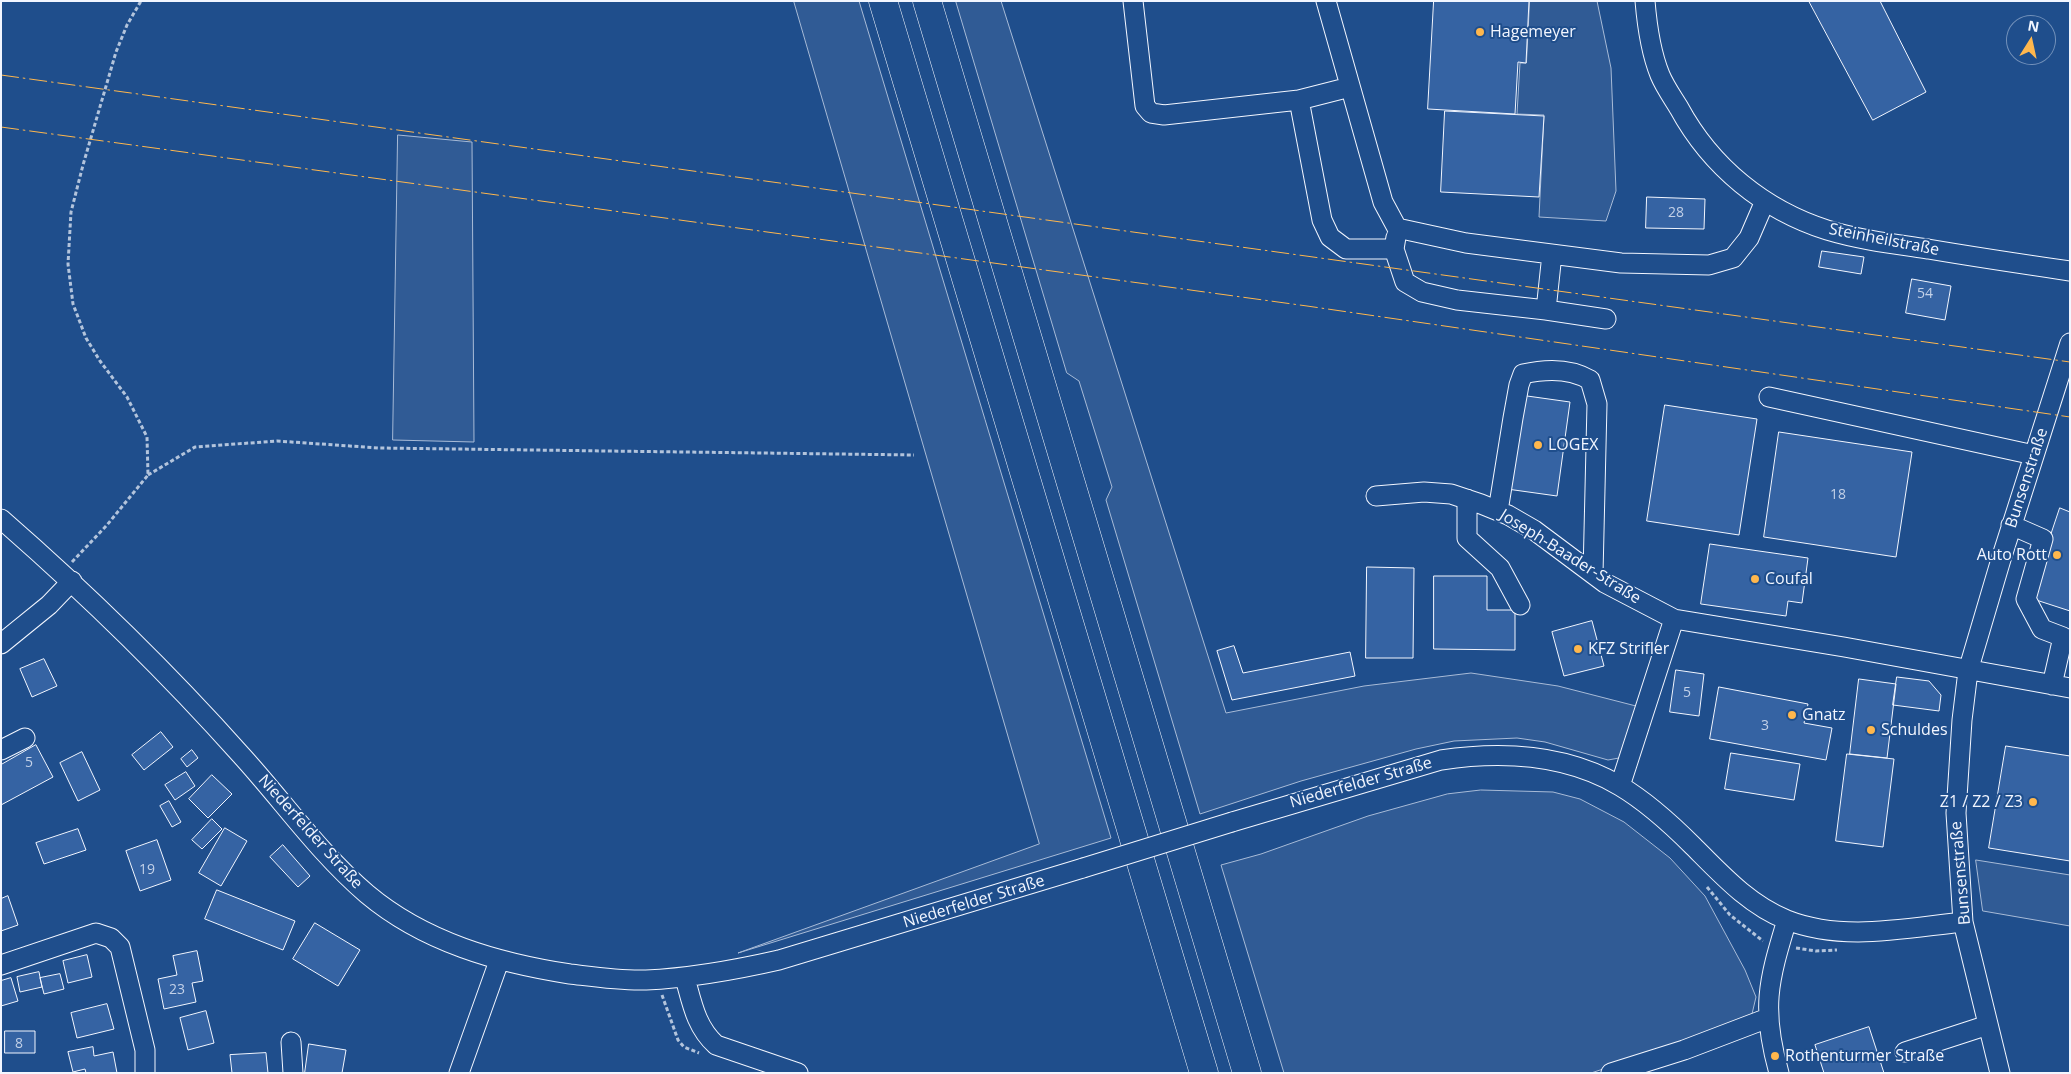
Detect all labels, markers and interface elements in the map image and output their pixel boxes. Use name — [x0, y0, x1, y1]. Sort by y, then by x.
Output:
north arrow — [2006, 15, 2056, 65]
text: N — [2026, 15, 2041, 36]
place label: Hagemeyer — [1490, 22, 1576, 42]
marker: Hagemeyer — [1474, 26, 1486, 38]
house number: 28 — [1668, 205, 1684, 221]
street label: Steinheilstraße — [1827, 220, 1941, 260]
house number: 54 — [1917, 286, 1933, 302]
street label: Bunsenstraße — [2002, 426, 2052, 530]
place label: LOGEX — [1548, 435, 1599, 455]
marker: LOGEX — [1532, 439, 1544, 451]
house number: 18 — [1830, 487, 1846, 503]
street label: Joseph-Baader-Straße — [1496, 506, 1644, 608]
place label: Auto Rott — [1977, 545, 2047, 565]
marker: Auto Rott — [2051, 549, 2063, 561]
place label: Coufal — [1765, 569, 1813, 589]
marker: Coufal — [1749, 573, 1761, 585]
place label: KFZ Strifler — [1588, 639, 1669, 659]
marker: KFZ Strifler — [1572, 643, 1584, 655]
house number: 5 — [1683, 685, 1691, 701]
place label: Gnatz — [1802, 705, 1846, 725]
marker: Gnatz — [1786, 709, 1798, 721]
house number: 3 — [1761, 718, 1769, 734]
place label: Schuldes — [1881, 720, 1948, 740]
marker: Schuldes — [1865, 724, 1877, 736]
street label: Niederfelder Straße — [1288, 753, 1434, 813]
house number: 5 — [25, 755, 33, 771]
street label: Niederfelder Straße — [254, 771, 366, 893]
place label: Z1 / Z2 / Z3 — [1940, 792, 2023, 812]
marker: Z1 / Z2 / Z3 — [2027, 796, 2039, 808]
street label: Bunsenstraße — [1947, 820, 1975, 926]
house number: 19 — [139, 862, 155, 878]
street label: Niederfelder Straße — [901, 871, 1047, 933]
house number: 23 — [169, 982, 185, 998]
house number: 8 — [15, 1036, 23, 1052]
place label: Rothenturmer Straße — [1785, 1046, 1944, 1066]
marker: Rothenturmer Straße — [1769, 1050, 1781, 1062]

